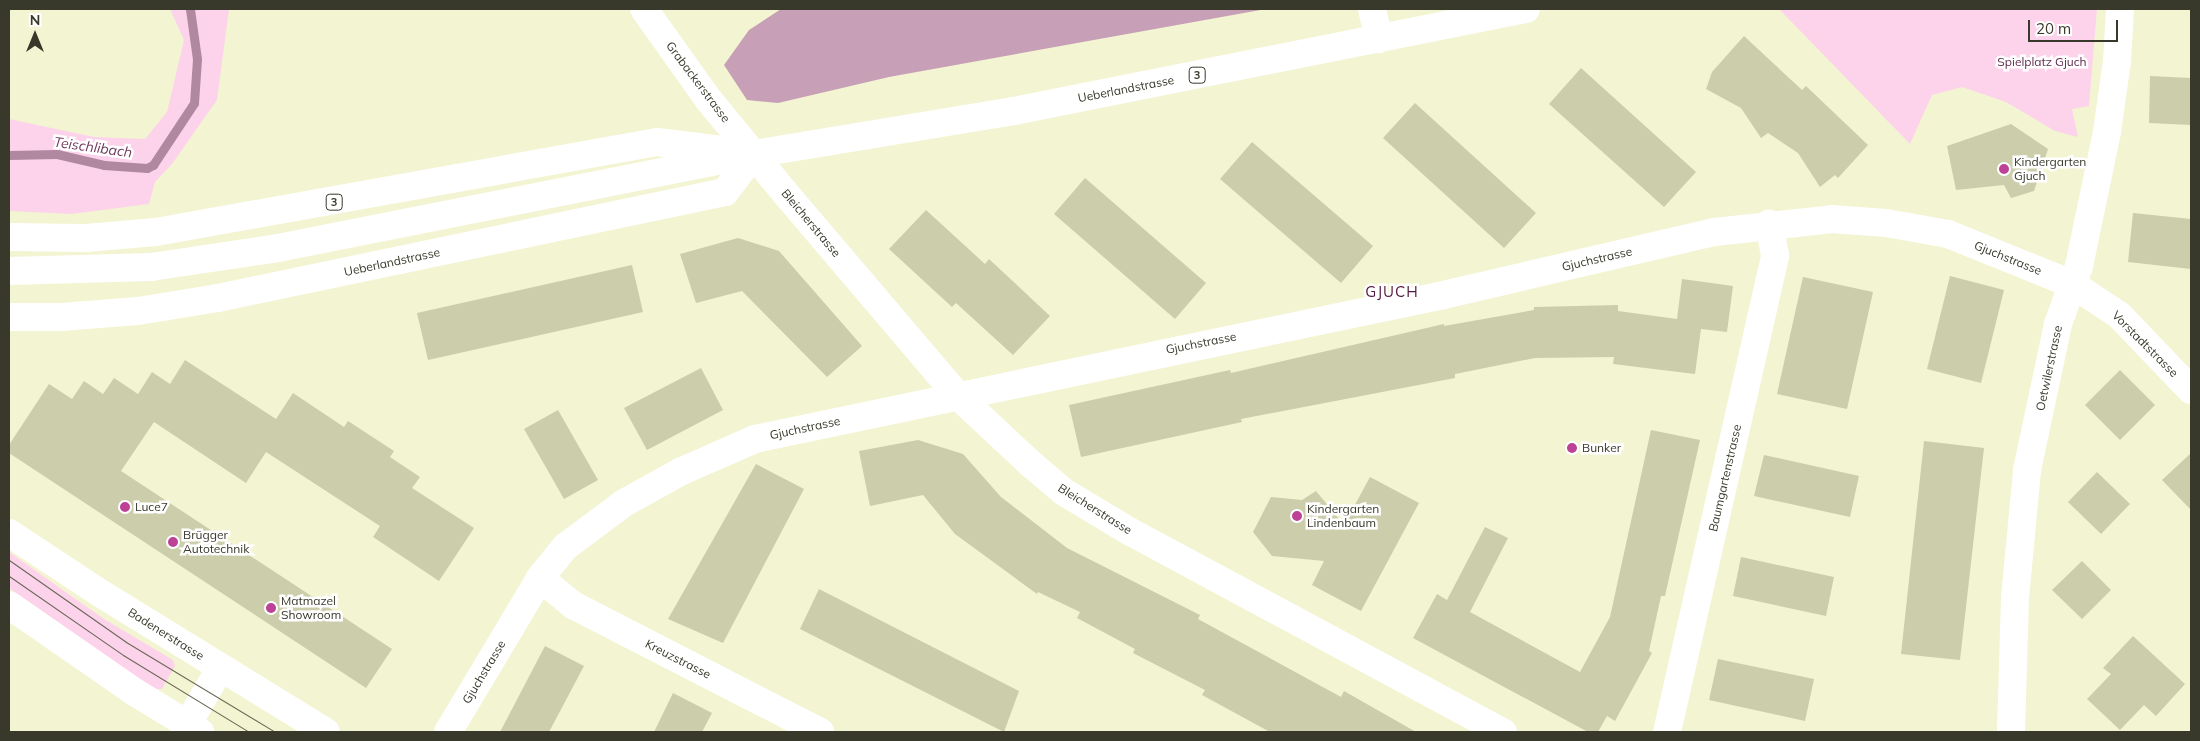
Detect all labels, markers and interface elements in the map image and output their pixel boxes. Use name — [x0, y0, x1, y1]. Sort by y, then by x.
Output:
north arrow — [10, 10, 60, 60]
scale bar — [2030, 10, 2120, 42]
text: N — [30, 11, 40, 29]
text: 20 m — [2036, 19, 2071, 38]
street label: Grabackerstrasse — [663, 39, 733, 125]
park label: Spielplatz Gjuch — [1997, 55, 2087, 69]
road number: 3 — [1188, 66, 1206, 84]
street label: Ueberlandstrasse — [1077, 73, 1175, 105]
water label: Teischlibach — [53, 133, 133, 161]
place label: Kindergarten Gjuch — [2014, 155, 2086, 183]
marker: Kindergarten Gjuch — [1998, 163, 2010, 175]
street label: Bleicherstrasse — [778, 186, 844, 260]
road number: 3 — [325, 193, 343, 210]
street label: Gjuchstrasse — [1972, 238, 2044, 278]
street label: Gjuchstrasse — [1561, 244, 1633, 274]
street label: Ueberlandstrasse — [343, 245, 441, 279]
district label: GJUCH — [1365, 283, 1419, 301]
street label: Vorstadtstrasse — [2109, 308, 2181, 380]
street label: Oetwilerstrasse — [2033, 324, 2065, 412]
street label: Gjuchstrasse — [1165, 329, 1237, 357]
street label: Gjuchstrasse — [769, 414, 841, 442]
street label: Baumgartenstrasse — [1706, 423, 1744, 533]
place label: Bunker — [1582, 441, 1621, 455]
marker: Bunker — [1566, 442, 1578, 454]
street label: Bleicherstrasse — [1055, 481, 1135, 537]
place label: Luce7 — [135, 500, 168, 514]
marker: Luce7 — [119, 501, 131, 513]
place label: Kindergarten Lindenbaum — [1307, 502, 1379, 530]
marker: Kindergarten Lindenbaum — [1291, 510, 1303, 522]
place label: Brügger Autotechnik — [183, 528, 249, 556]
marker: Brügger Autotechnik — [167, 536, 179, 548]
place label: Matmazel Showroom — [281, 594, 341, 622]
marker: Matmazel Showroom — [265, 602, 277, 614]
street label: Badenerstrasse — [125, 605, 207, 663]
street label: Kreuzstrasse — [643, 636, 713, 682]
street label: Gjuchstrasse — [459, 638, 509, 706]

